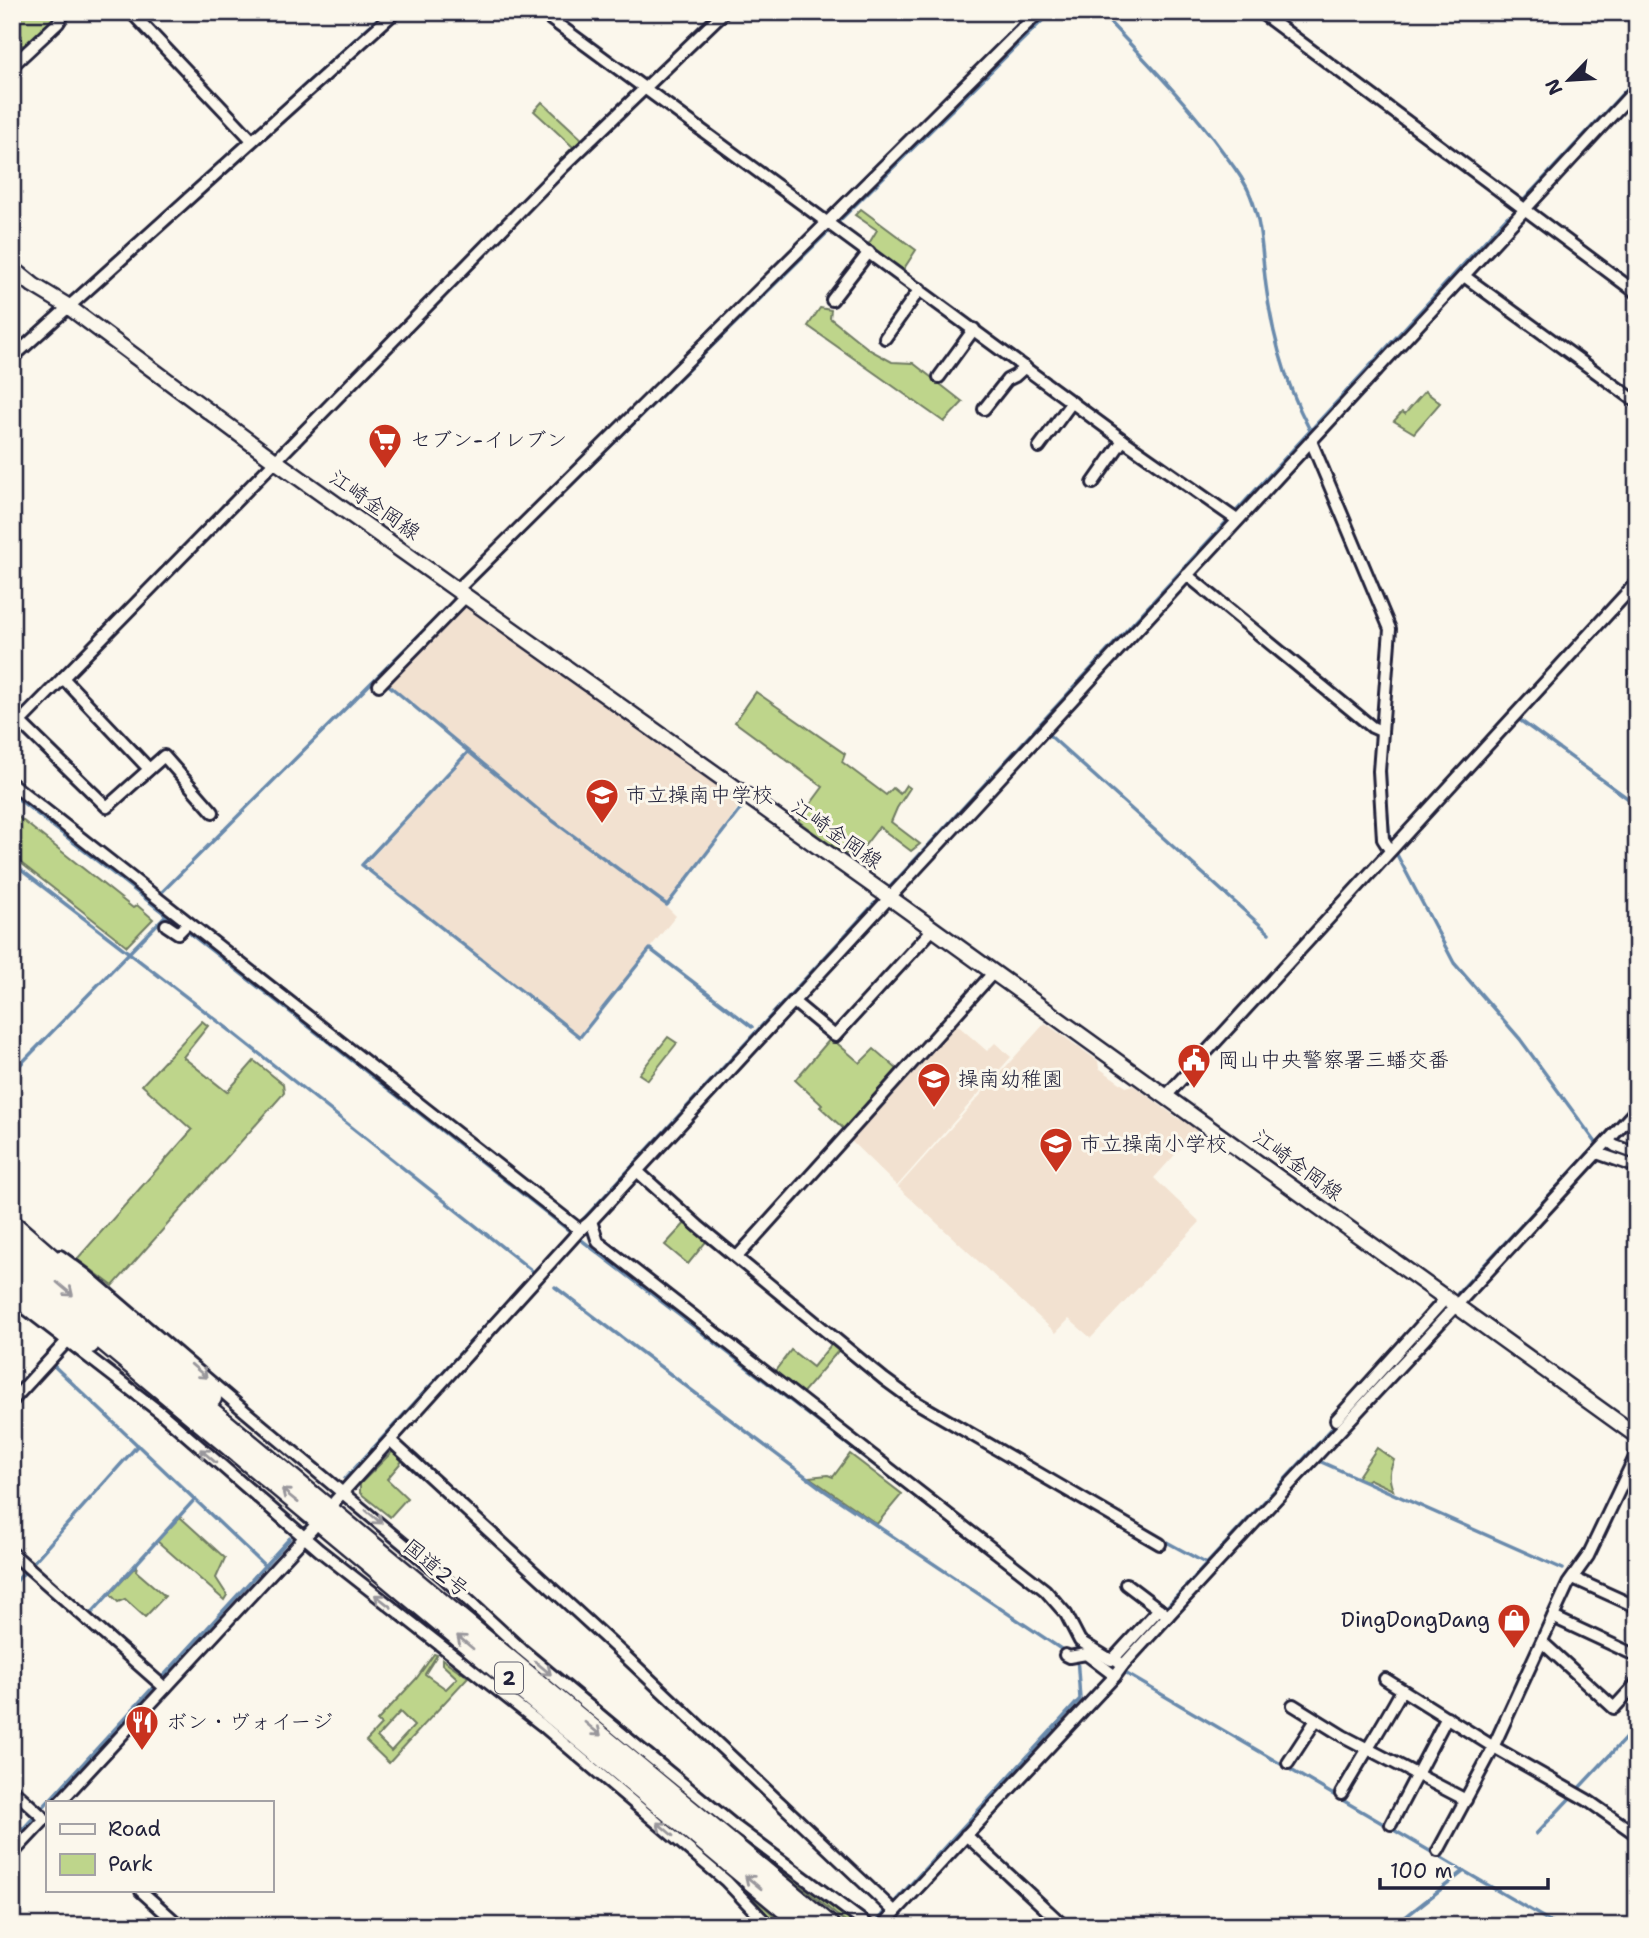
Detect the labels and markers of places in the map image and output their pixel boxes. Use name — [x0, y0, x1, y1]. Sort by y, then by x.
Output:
supermarket icon: セブン-イレブン — [366, 421, 404, 470]
place label: セブン-イレブン — [410, 426, 567, 454]
school or university icon: 市立操南中学校 — [583, 776, 621, 825]
place label: 市立操南中学校 — [626, 781, 773, 809]
public building icon: 岡山中央警察署三蟠交番 — [1175, 1041, 1213, 1090]
place label: 岡山中央警察署三蟠交番 — [1218, 1046, 1449, 1074]
school or university icon: 操南幼稚園 — [915, 1060, 953, 1109]
place label: 操南幼稚園 — [958, 1065, 1063, 1093]
school or university icon: 市立操南小学校 — [1037, 1125, 1075, 1174]
place label: 市立操南小学校 — [1080, 1130, 1227, 1158]
shop icon: DingDongDang — [1495, 1601, 1533, 1650]
place label: DingDongDang — [1341, 1606, 1490, 1634]
restaurant icon: ボン・ヴォイージ — [123, 1703, 161, 1752]
place label: ボン・ヴォイージ — [166, 1708, 333, 1736]

